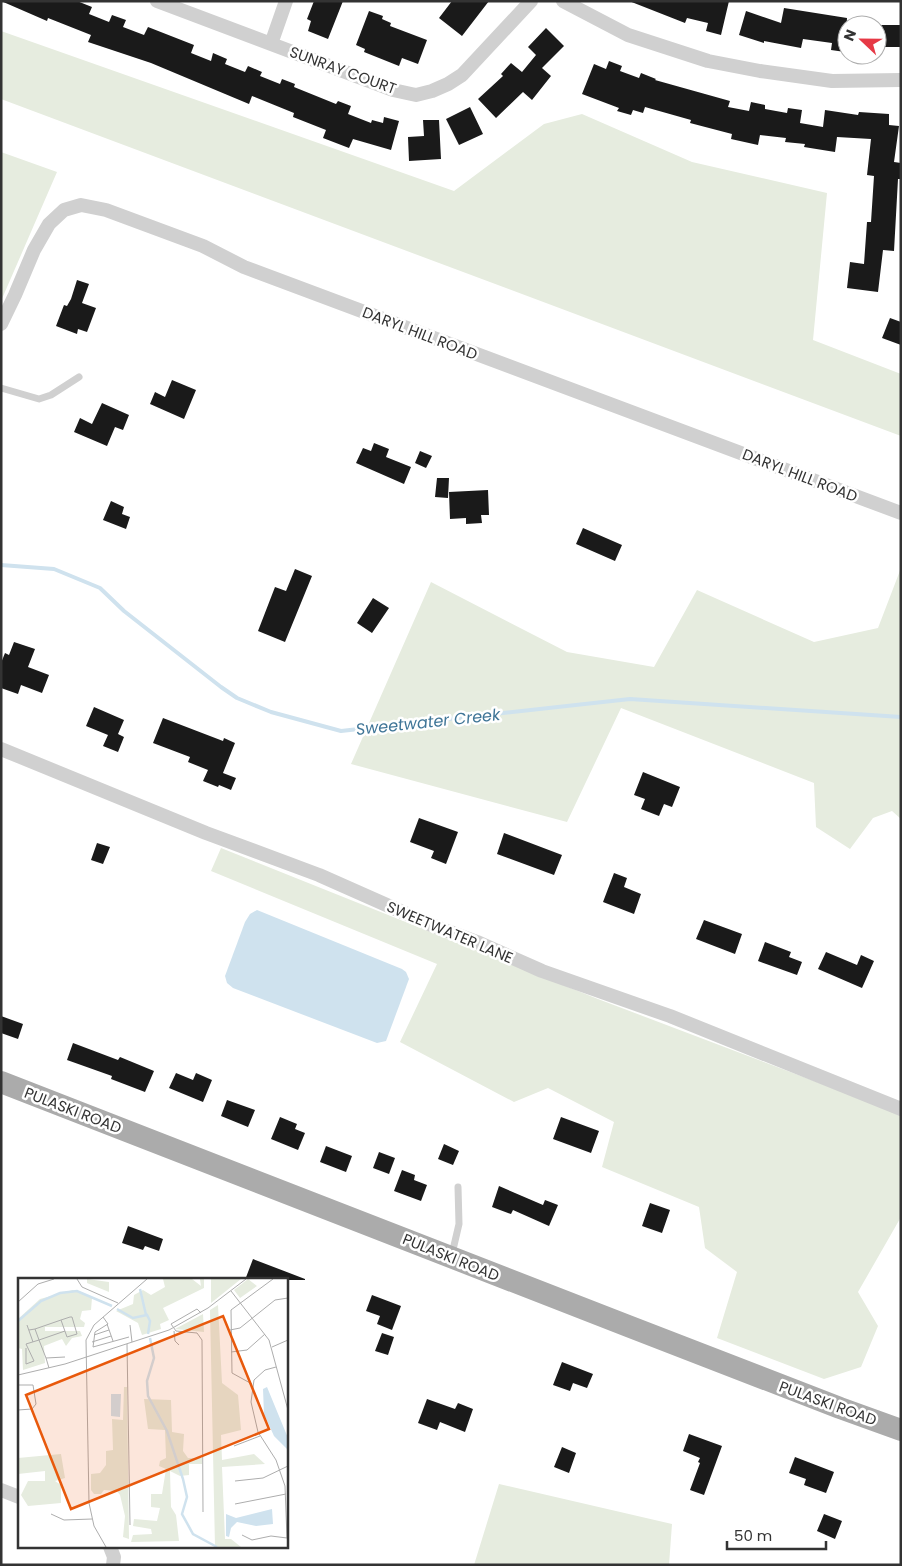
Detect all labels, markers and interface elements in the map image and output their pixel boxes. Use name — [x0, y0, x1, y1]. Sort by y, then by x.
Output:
north arrow — [837, 15, 887, 65]
text: N — [839, 27, 861, 44]
street label: SUNRAY COURT — [287, 41, 399, 99]
street label: DARYL HILL ROAD — [359, 301, 481, 365]
street label: DARYL HILL ROAD — [739, 443, 861, 507]
water label: Sweetwater Creek — [355, 703, 502, 741]
street label: SWEETWATER LANE — [384, 896, 516, 968]
street label: PULASKI ROAD — [21, 1082, 125, 1138]
street label: PULASKI ROAD — [400, 1228, 502, 1286]
inset map — [18, 1278, 288, 1548]
street label: PULASKI ROAD — [776, 1376, 880, 1430]
scale bar — [727, 1518, 826, 1550]
text: 50 m — [734, 1525, 772, 1546]

